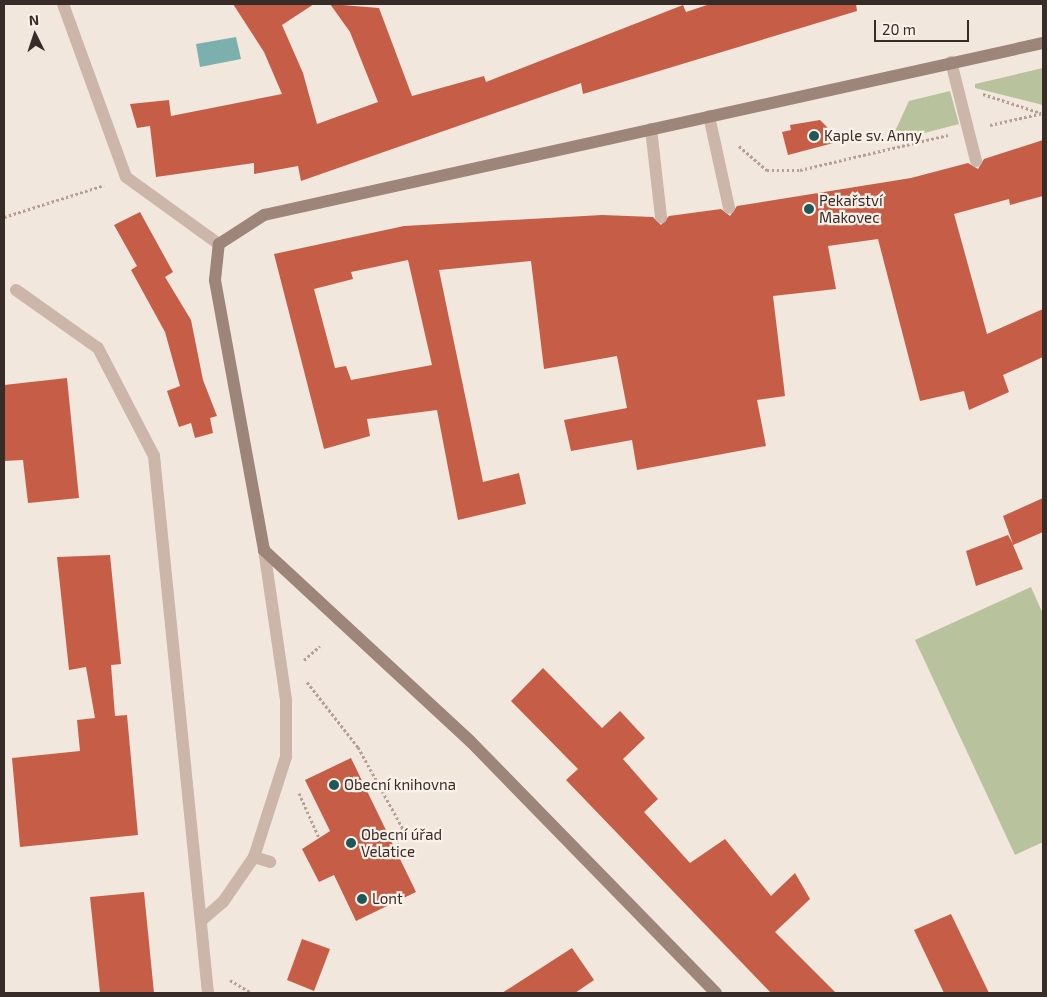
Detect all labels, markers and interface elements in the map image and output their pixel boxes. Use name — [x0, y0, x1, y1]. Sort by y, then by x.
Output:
north arrow — [10, 10, 60, 60]
scale bar — [877, 10, 972, 42]
text: N — [28, 11, 40, 28]
text: 20 m — [882, 20, 916, 38]
place label: Kaple sv. Anny — [824, 127, 922, 145]
marker: Kaple sv. Anny — [808, 130, 820, 142]
place label: Pekařství Makovec — [819, 191, 883, 226]
marker: Pekařství Makovec — [803, 203, 815, 215]
place label: Obecní knihovna — [344, 776, 456, 794]
marker: Obecní knihovna — [328, 779, 340, 791]
place label: Obecní úřad Velatice — [361, 825, 442, 860]
marker: Obecní úřad Velatice — [345, 837, 357, 849]
place label: Lont — [372, 890, 403, 908]
marker: Lont — [356, 893, 368, 905]

